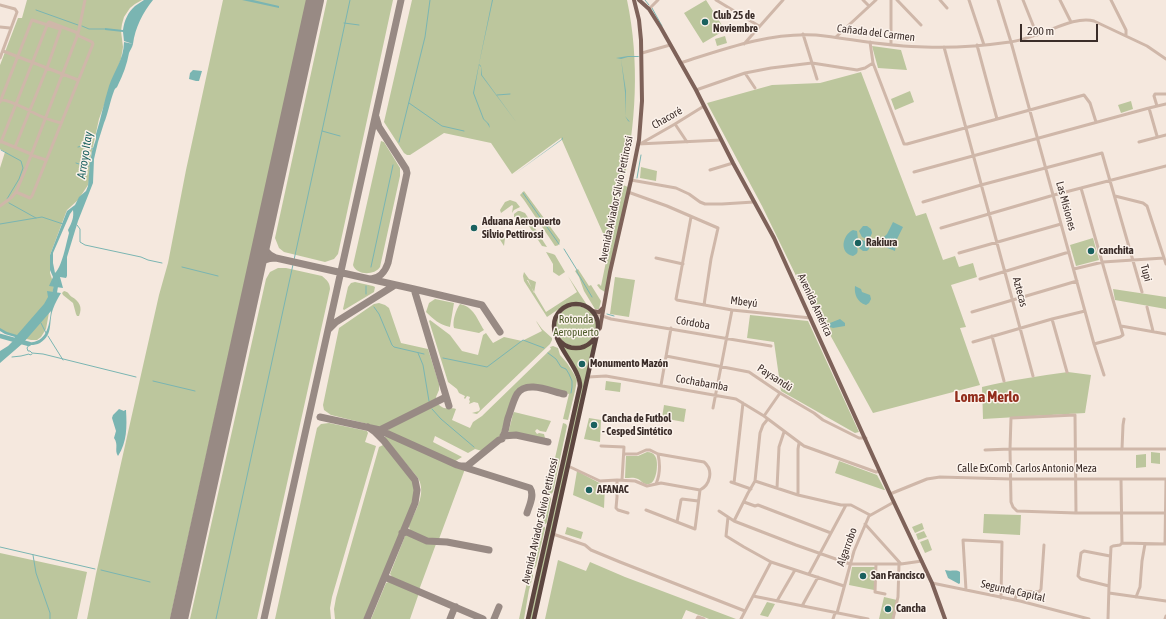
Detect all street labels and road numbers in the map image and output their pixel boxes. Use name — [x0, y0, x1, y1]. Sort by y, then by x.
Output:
street label: Cañada del Carmen — [836, 22, 916, 44]
street label: Chacoré — [649, 104, 685, 132]
street label: Avenida Aviador Silvio Pettirossi — [596, 135, 636, 263]
street label: Las Misiones — [1053, 180, 1079, 232]
street label: Tupi — [1137, 263, 1155, 283]
street label: Avenida América — [795, 272, 835, 338]
street label: Aztecas — [1010, 276, 1030, 308]
street label: Mbeyú — [730, 294, 758, 310]
street label: Córdoba — [675, 314, 711, 332]
street label: Paysandú — [755, 362, 795, 394]
street label: Cochabamba — [675, 372, 729, 394]
street label: Avenida Aviador Silvio Pettirossi — [519, 457, 561, 585]
street label: Calle ExComb. Carlos Antonio Meza — [957, 462, 1097, 476]
street label: Algarrobo — [834, 526, 860, 568]
street label: Segunda Capital — [979, 577, 1047, 605]

